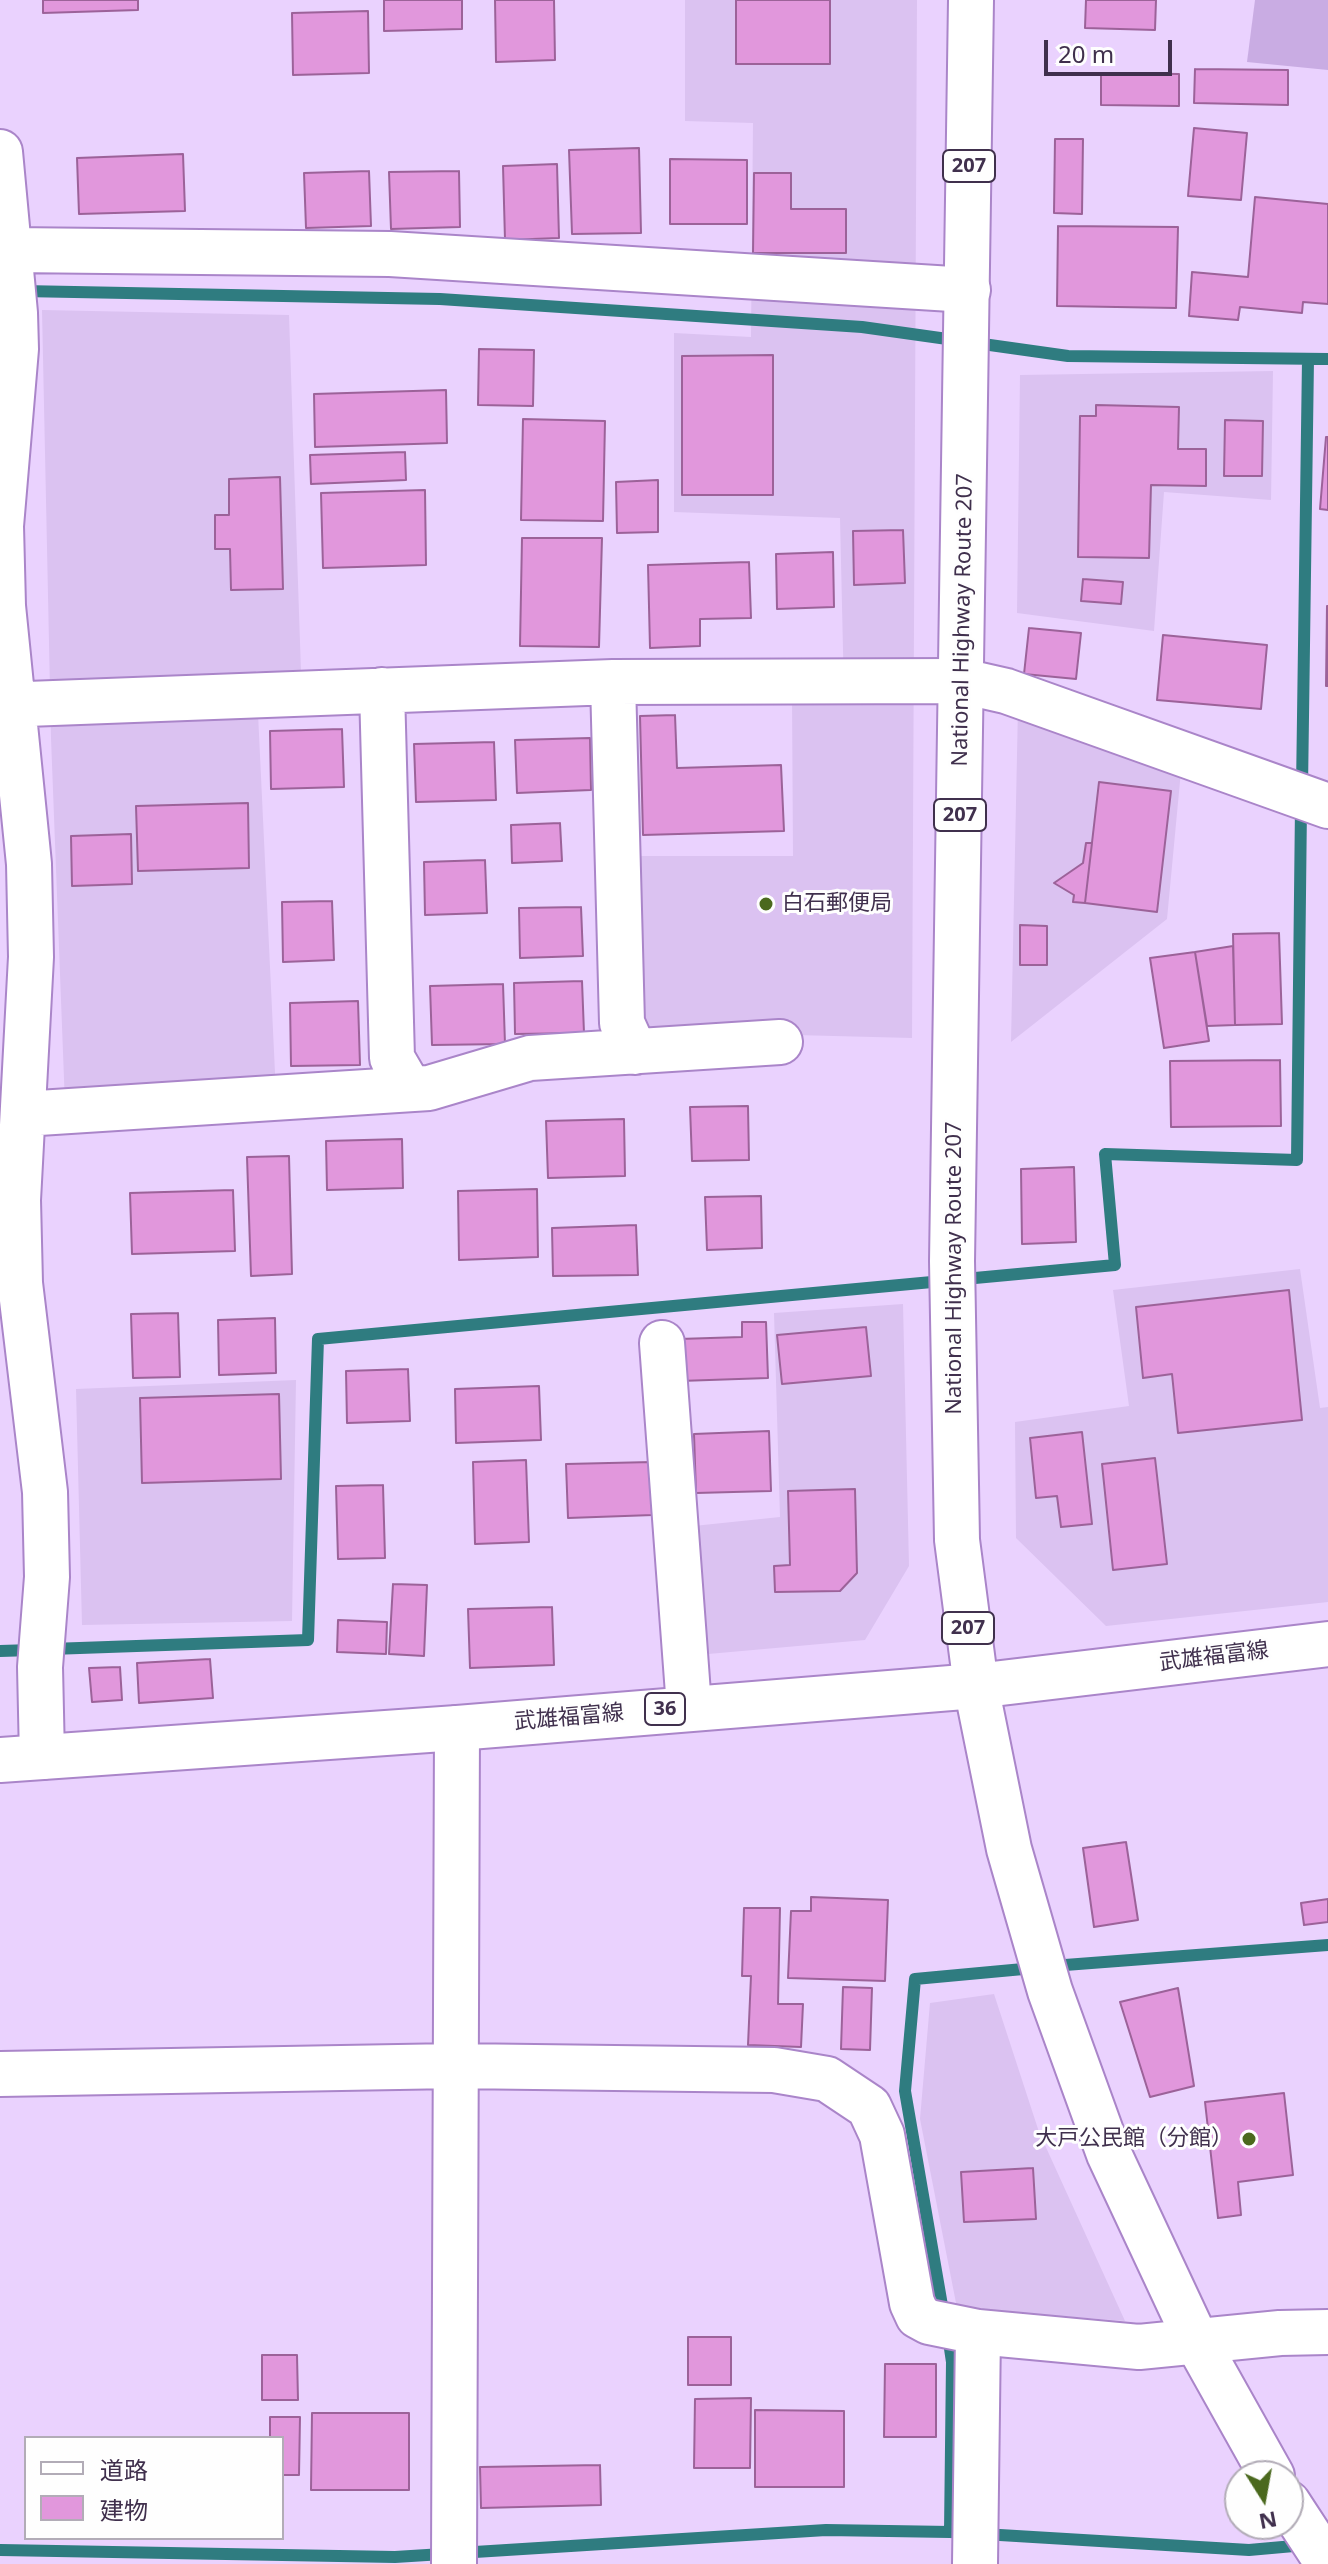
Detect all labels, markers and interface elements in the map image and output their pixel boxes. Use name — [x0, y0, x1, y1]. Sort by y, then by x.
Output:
scale bar — [1048, 24, 1176, 74]
text: 20 m — [1058, 37, 1114, 70]
road number: 207 — [943, 150, 995, 182]
street label: National Highway Route 207 — [947, 473, 979, 767]
road number: 207 — [934, 799, 986, 831]
place label: 白石郵便局 — [782, 891, 892, 917]
marker: 白石郵便局 — [757, 895, 775, 913]
street label: National Highway Route 207 — [942, 1121, 968, 1415]
road number: 207 — [942, 1612, 994, 1644]
street label: 武雄福富線 — [1158, 1637, 1270, 1677]
road number: 36 — [645, 1693, 685, 1725]
street label: 武雄福富線 — [513, 1700, 625, 1736]
place label: 大戸公民館（分館） — [1035, 2126, 1233, 2152]
marker: 大戸公民館（分館） — [1240, 2130, 1258, 2148]
legend — [24, 2436, 284, 2540]
text: 道路 — [100, 2453, 148, 2486]
north arrow — [1224, 2460, 1304, 2540]
text: 建物 — [100, 2493, 148, 2526]
text: N — [1257, 2505, 1280, 2538]

